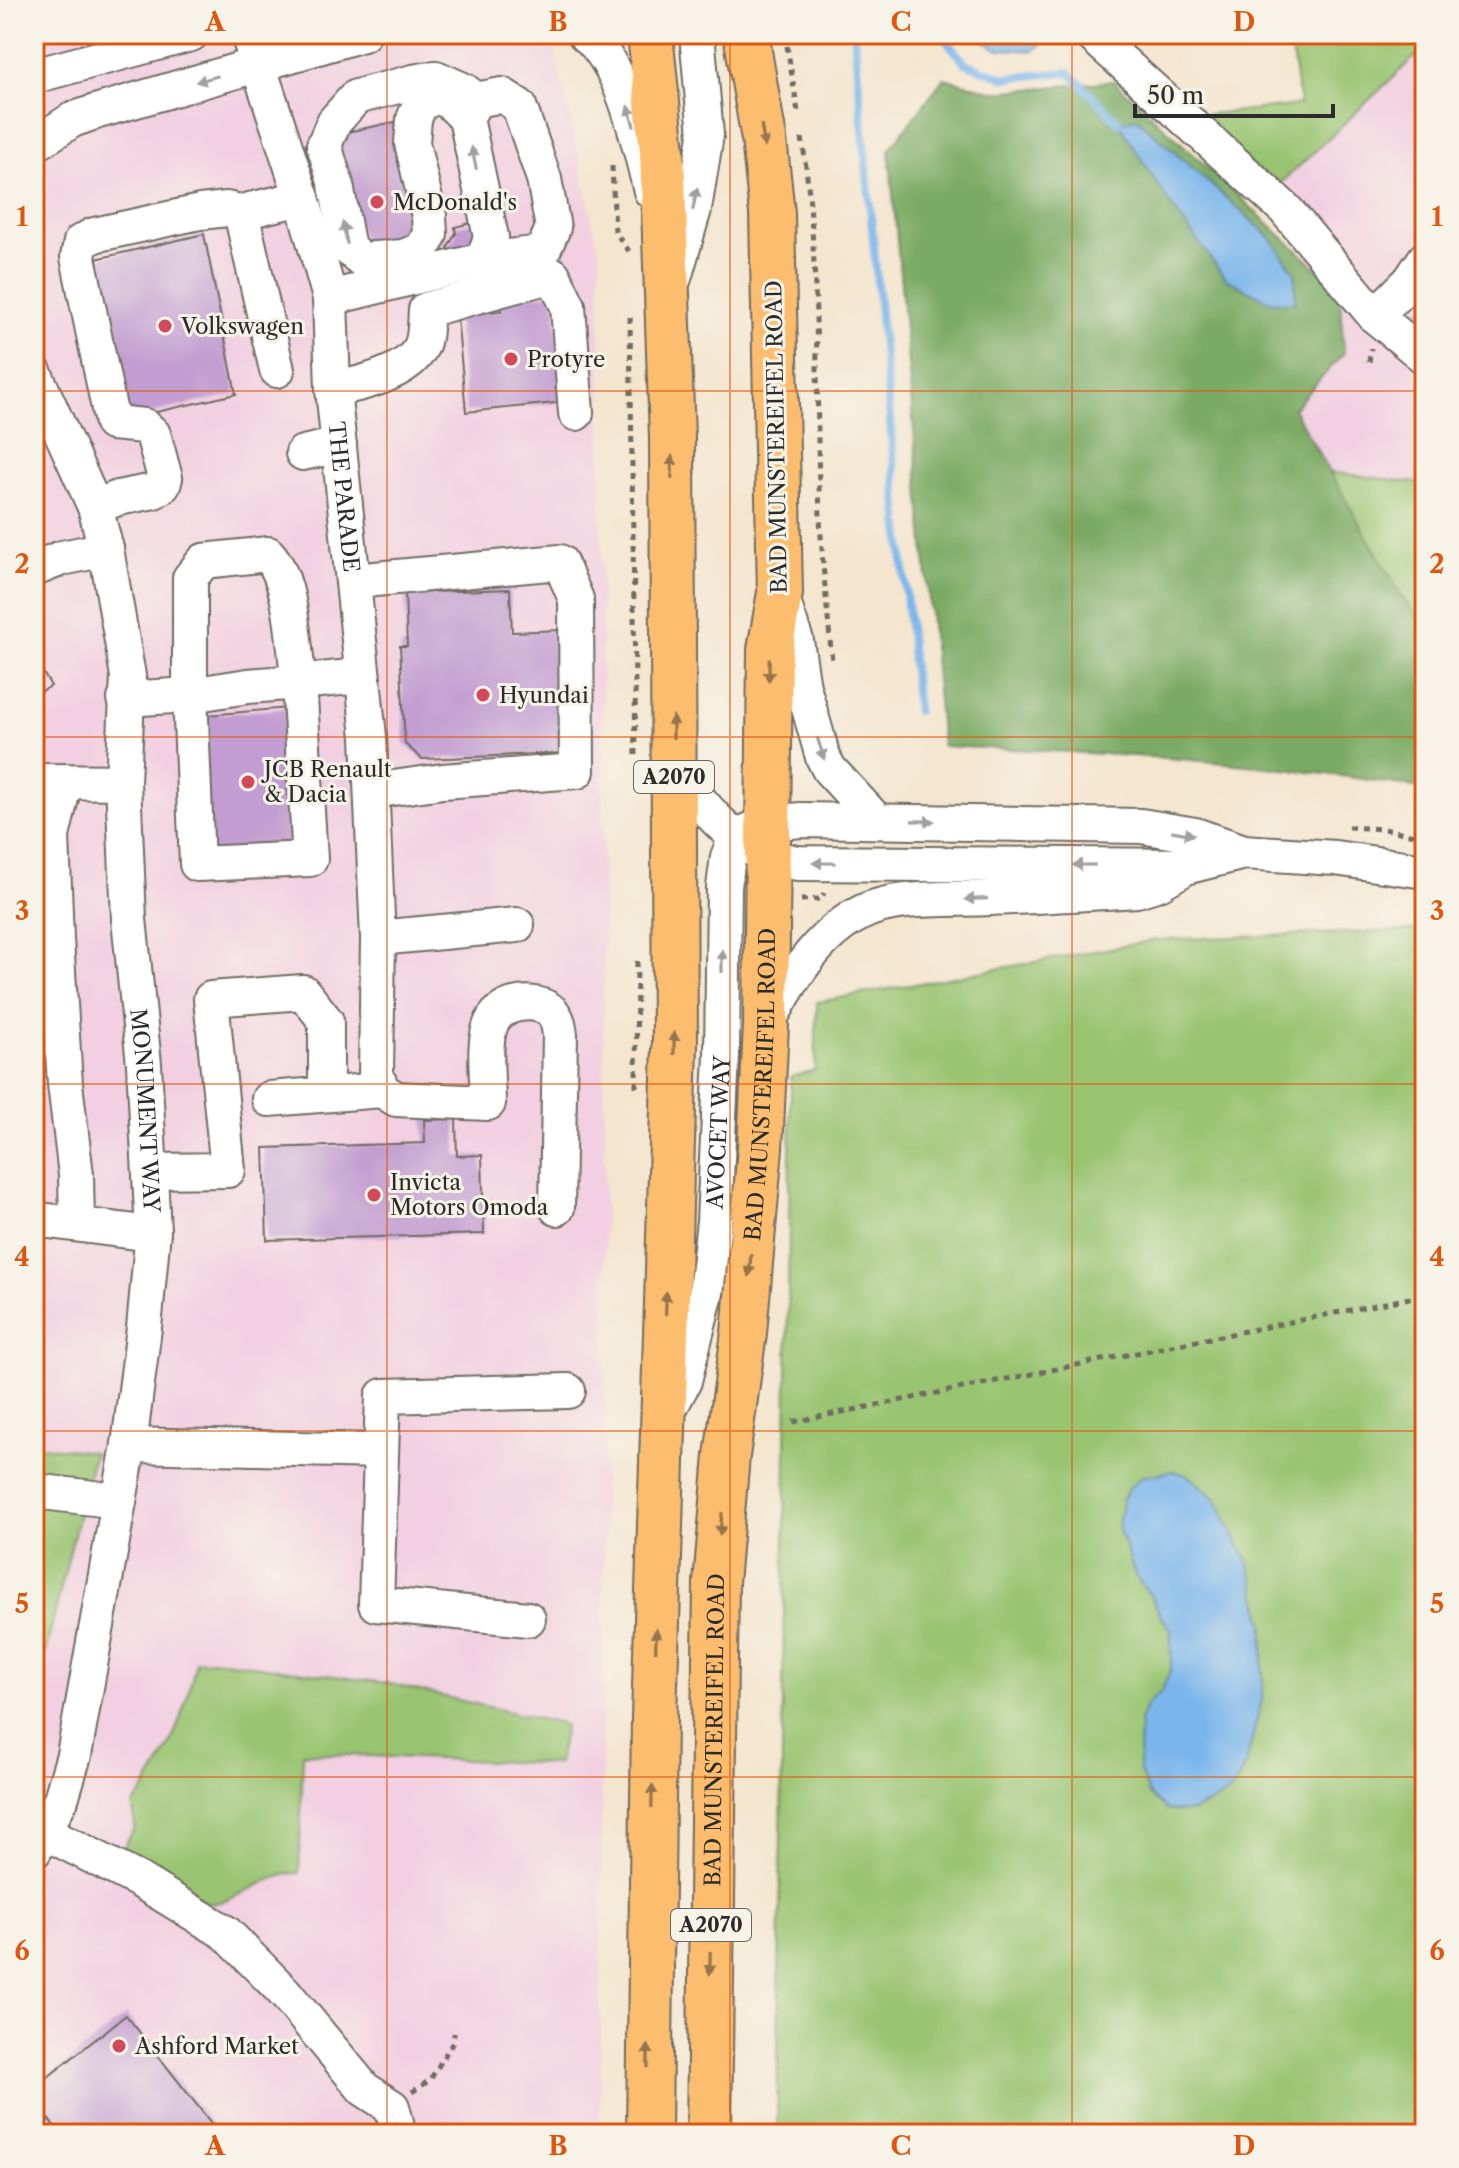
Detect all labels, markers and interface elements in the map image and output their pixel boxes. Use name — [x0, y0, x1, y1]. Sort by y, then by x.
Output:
text: A — [204, 6, 226, 38]
text: B — [548, 6, 568, 38]
text: C — [891, 6, 911, 38]
text: D — [1233, 6, 1255, 38]
scale bar — [1135, 68, 1333, 118]
one-way arrow — [195, 73, 219, 86]
text: 50 m — [1147, 81, 1204, 110]
one-way arrow — [624, 104, 637, 128]
one-way arrow — [757, 124, 770, 149]
one-way arrow — [467, 145, 480, 170]
one-way arrow — [690, 186, 702, 211]
place label: McDonald's — [393, 189, 517, 216]
marker: McDonald's — [368, 193, 386, 211]
text: 1 — [16, 201, 28, 233]
text: 1 — [1431, 201, 1443, 233]
one-way arrow — [338, 220, 351, 245]
street label: BAD MUNSTEREIFEL ROAD — [760, 280, 793, 594]
place label: Volkswagen — [180, 313, 304, 340]
marker: Volkswagen — [156, 317, 174, 335]
place label: Protyre — [527, 346, 605, 373]
marker: Protyre — [502, 350, 520, 368]
street label: THE PARADE — [322, 420, 365, 574]
one-way arrow — [666, 454, 678, 479]
text: 2 — [14, 548, 30, 580]
text: 2 — [1429, 548, 1445, 580]
one-way arrow — [763, 658, 776, 683]
place label: Hyundai — [499, 682, 589, 709]
marker: Hyundai — [474, 686, 492, 704]
one-way arrow — [667, 714, 679, 739]
one-way arrow — [816, 737, 828, 761]
place label: JCB Renault & Dacia — [261, 756, 392, 808]
road number: A2070 — [634, 761, 714, 793]
marker: JCB Renault & Dacia — [239, 773, 257, 791]
one-way arrow — [911, 815, 936, 827]
one-way arrow — [1171, 827, 1196, 840]
one-way arrow — [811, 857, 836, 869]
one-way arrow — [1071, 859, 1096, 871]
one-way arrow — [963, 892, 988, 905]
text: 3 — [15, 895, 29, 927]
text: 3 — [1430, 895, 1444, 927]
street label: BAD MUNSTEREIFEL ROAD — [739, 928, 781, 1242]
one-way arrow — [716, 948, 728, 973]
street label: MONUMENT WAY — [124, 1007, 165, 1214]
one-way arrow — [668, 1030, 681, 1055]
street label: AVOCET WAY — [702, 1054, 736, 1211]
place label: Invicta Motors Omoda — [390, 1169, 549, 1221]
marker: Invicta Motors Omoda — [365, 1186, 383, 1204]
text: 4 — [14, 1241, 30, 1273]
text: 4 — [1429, 1241, 1445, 1273]
one-way arrow — [743, 1253, 756, 1278]
one-way arrow — [660, 1290, 673, 1315]
one-way arrow — [715, 1511, 728, 1536]
street label: BAD MUNSTEREIFEL ROAD — [699, 1572, 731, 1887]
text: 5 — [15, 1588, 29, 1620]
text: 5 — [1430, 1588, 1444, 1620]
one-way arrow — [650, 1627, 663, 1652]
one-way arrow — [646, 1783, 659, 1808]
road number: A2070 — [671, 1909, 751, 1941]
text: 6 — [14, 1935, 30, 1967]
text: 6 — [1429, 1935, 1445, 1967]
one-way arrow — [704, 1951, 716, 1976]
place label: Ashford Market — [134, 2033, 299, 2060]
marker: Ashford Market — [110, 2037, 128, 2055]
one-way arrow — [642, 2043, 655, 2068]
text: A — [204, 2130, 226, 2162]
text: B — [548, 2130, 568, 2162]
text: C — [891, 2130, 911, 2162]
text: D — [1233, 2130, 1255, 2162]

